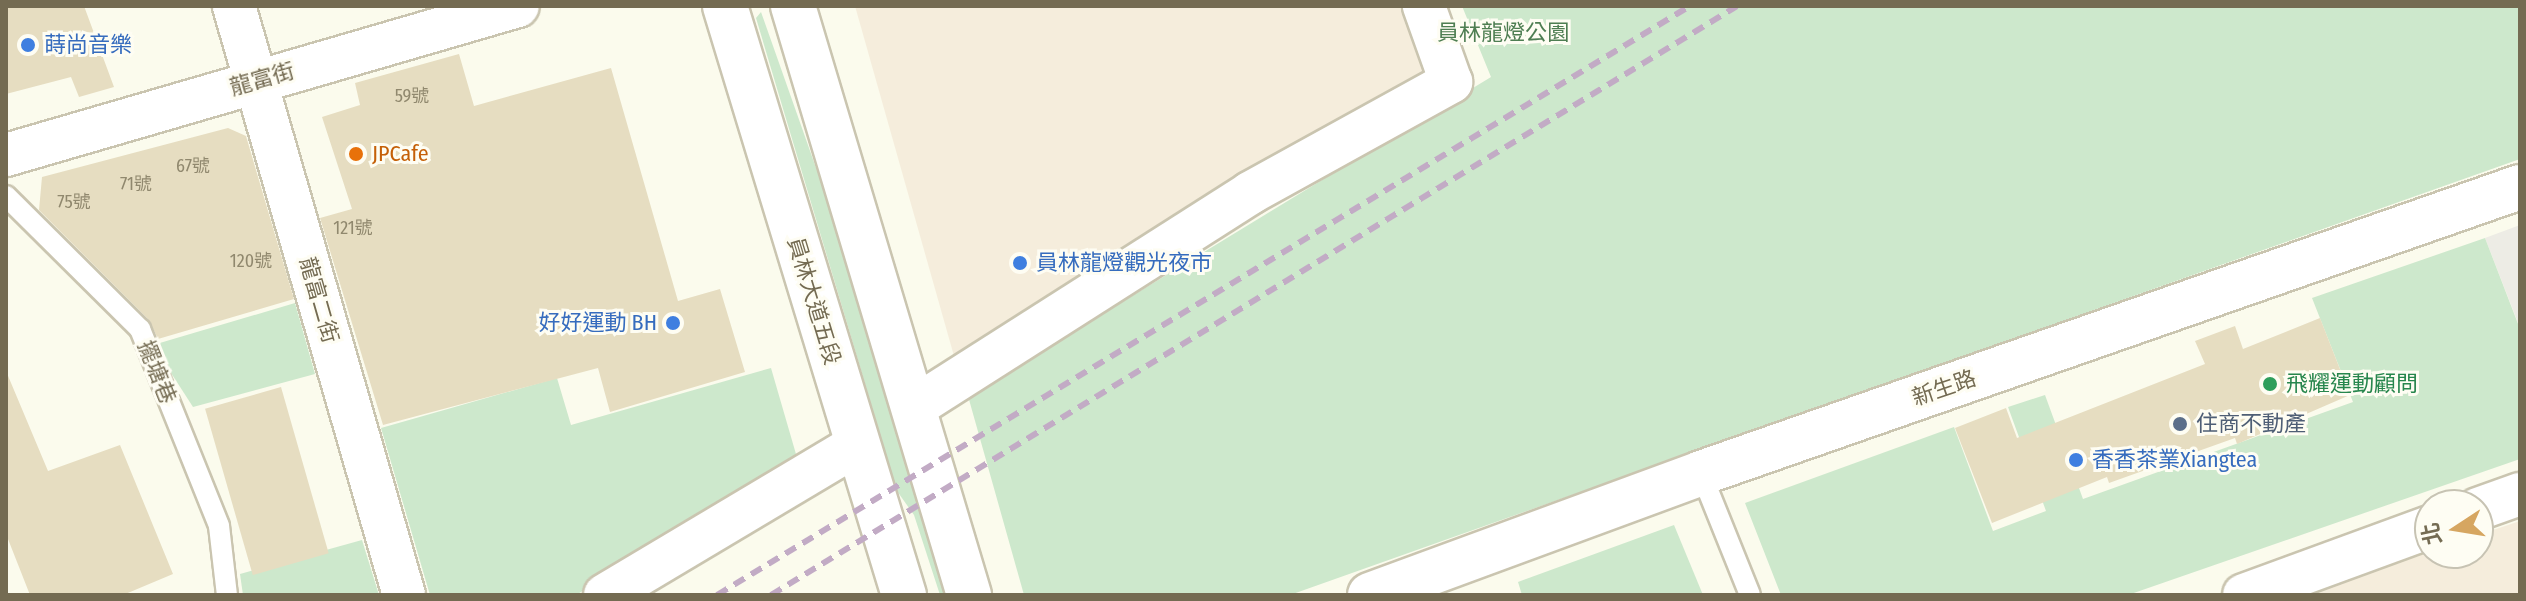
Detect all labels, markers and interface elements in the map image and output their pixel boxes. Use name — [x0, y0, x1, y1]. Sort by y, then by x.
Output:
park label: 員林龍燈公園 — [1437, 20, 1569, 46]
place label: 蒔尚音樂 — [44, 32, 132, 58]
marker: 蒔尚音樂 — [19, 36, 37, 54]
street label: 龍富街 — [227, 57, 297, 101]
house number: 59號 — [395, 85, 429, 107]
place label: JPCafe — [372, 141, 429, 167]
marker: JPCafe — [347, 145, 365, 163]
house number: 67號 — [176, 155, 210, 177]
house number: 71號 — [120, 173, 152, 195]
house number: 75號 — [57, 191, 91, 213]
house number: 121號 — [333, 217, 373, 239]
street label: 員林大道五段 — [782, 234, 846, 368]
house number: 120號 — [230, 250, 272, 272]
place label: 員林龍燈觀光夜市 — [1036, 250, 1212, 276]
street label: 龍富二街 — [294, 254, 344, 346]
marker: 員林龍燈觀光夜市 — [1011, 254, 1029, 272]
place label: 好好運動 BH — [538, 310, 657, 336]
marker: 好好運動 BH — [664, 314, 682, 332]
street label: 擺塘巷 — [132, 336, 182, 408]
street label: 新生路 — [1909, 365, 1979, 411]
place label: 飛耀運動顧問 — [2286, 371, 2418, 397]
marker: 飛耀運動顧問 — [2261, 375, 2279, 393]
place label: 住商不動產 — [2196, 411, 2306, 437]
marker: 住商不動產 — [2171, 415, 2189, 433]
place label: 香香茶業Xiangtea — [2092, 447, 2257, 473]
marker: 香香茶業Xiangtea — [2067, 451, 2085, 469]
north arrow — [2414, 489, 2494, 569]
text: 北 — [2416, 520, 2447, 547]

